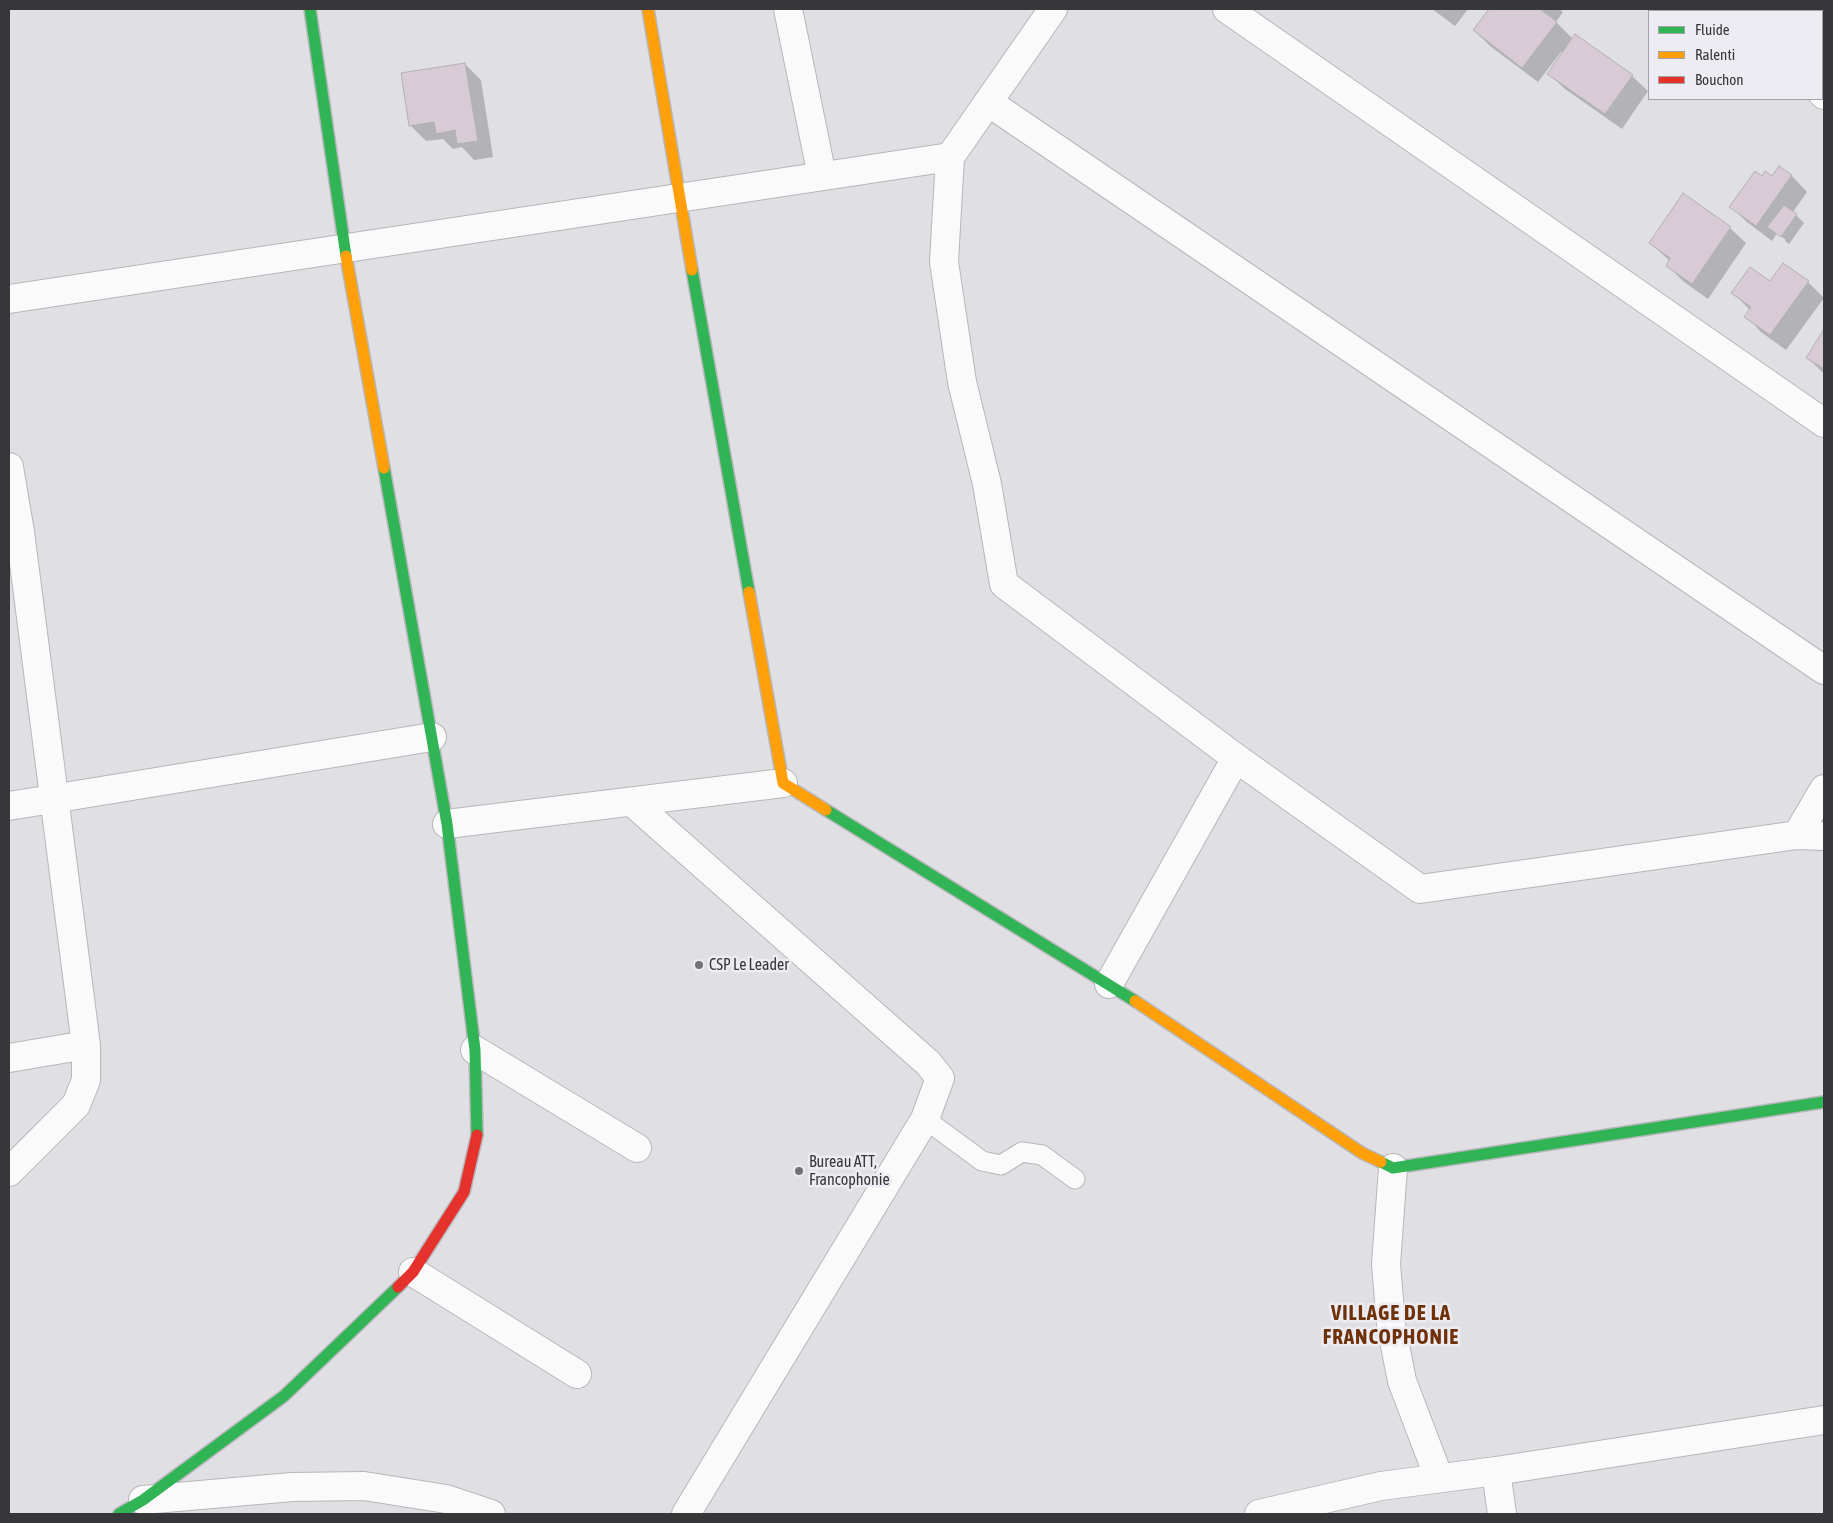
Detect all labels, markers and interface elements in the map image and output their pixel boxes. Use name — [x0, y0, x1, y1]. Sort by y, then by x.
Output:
legend — [1648, 10, 1823, 100]
text: Fluide — [1695, 21, 1730, 38]
text: Ralenti — [1695, 46, 1735, 63]
text: Bouchon — [1695, 71, 1744, 88]
place label: CSP Le Leader — [709, 955, 789, 975]
marker: CSP Le Leader — [693, 959, 705, 971]
place label: Bureau ATT, Francophonie — [809, 1152, 890, 1190]
marker: Bureau ATT, Francophonie — [793, 1165, 805, 1177]
district label: VILLAGE DE LA FRANCOPHONIE — [1321, 1300, 1461, 1350]

